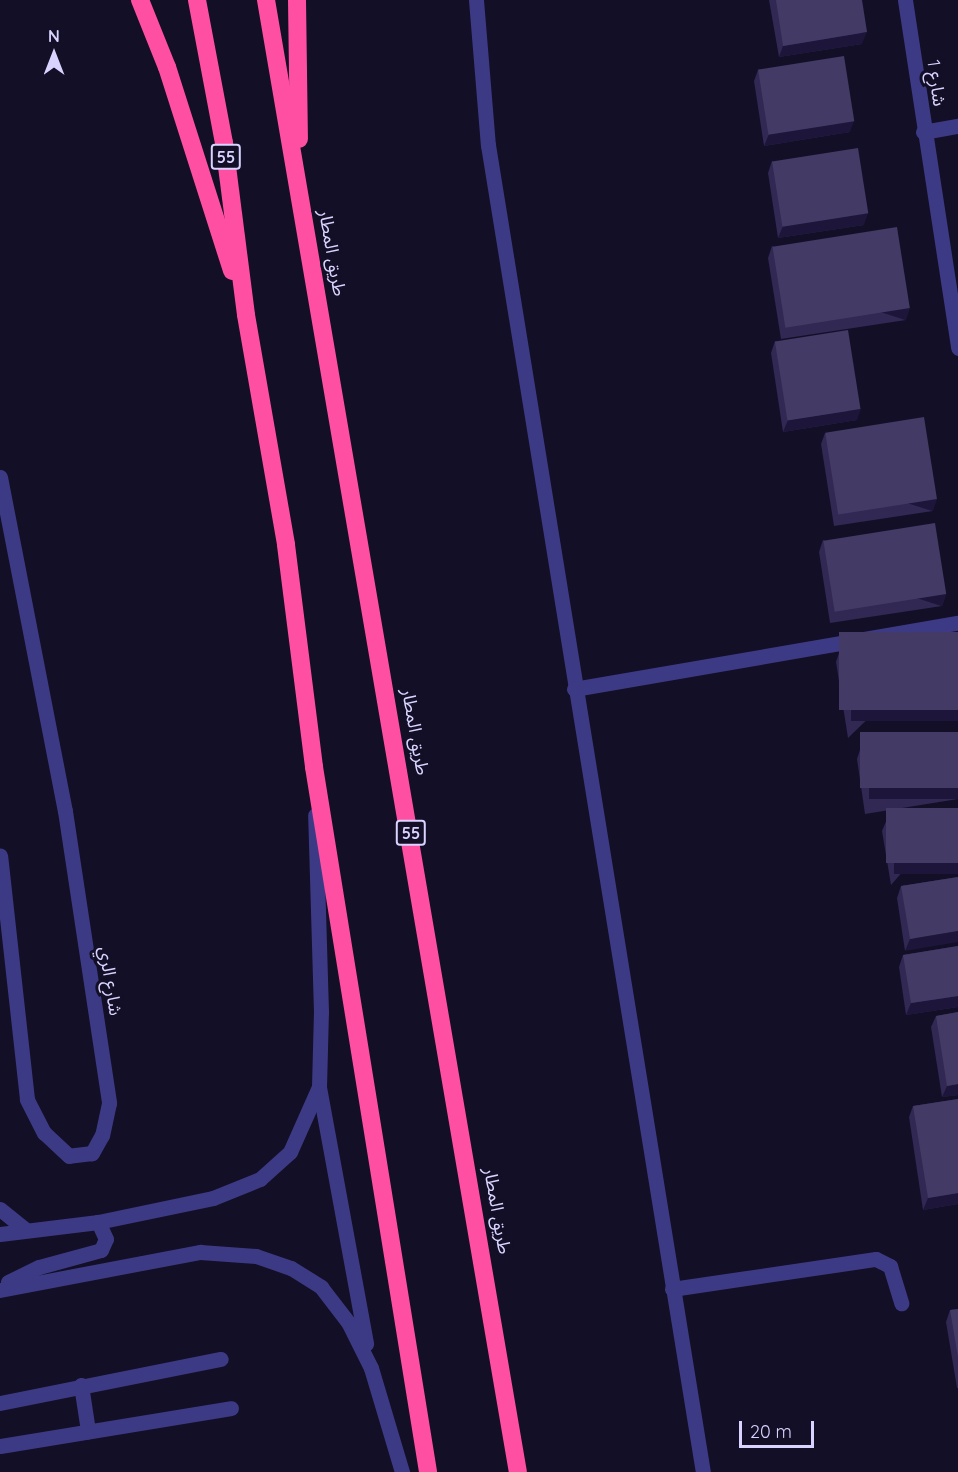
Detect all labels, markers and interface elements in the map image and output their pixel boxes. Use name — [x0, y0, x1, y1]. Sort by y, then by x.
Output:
north arrow — [24, 24, 84, 84]
text: N — [48, 26, 60, 46]
street label: شارع 1 — [922, 58, 950, 108]
road number: 55 — [210, 144, 242, 170]
street label: طريق المطار — [314, 208, 350, 298]
street label: طريق المطار — [397, 687, 433, 777]
road number: 55 — [394, 820, 428, 846]
street label: شارع الري — [94, 945, 126, 1017]
street label: طريق المطار — [479, 1166, 515, 1256]
scale bar — [742, 1409, 817, 1447]
text: 20 m — [750, 1420, 792, 1443]

